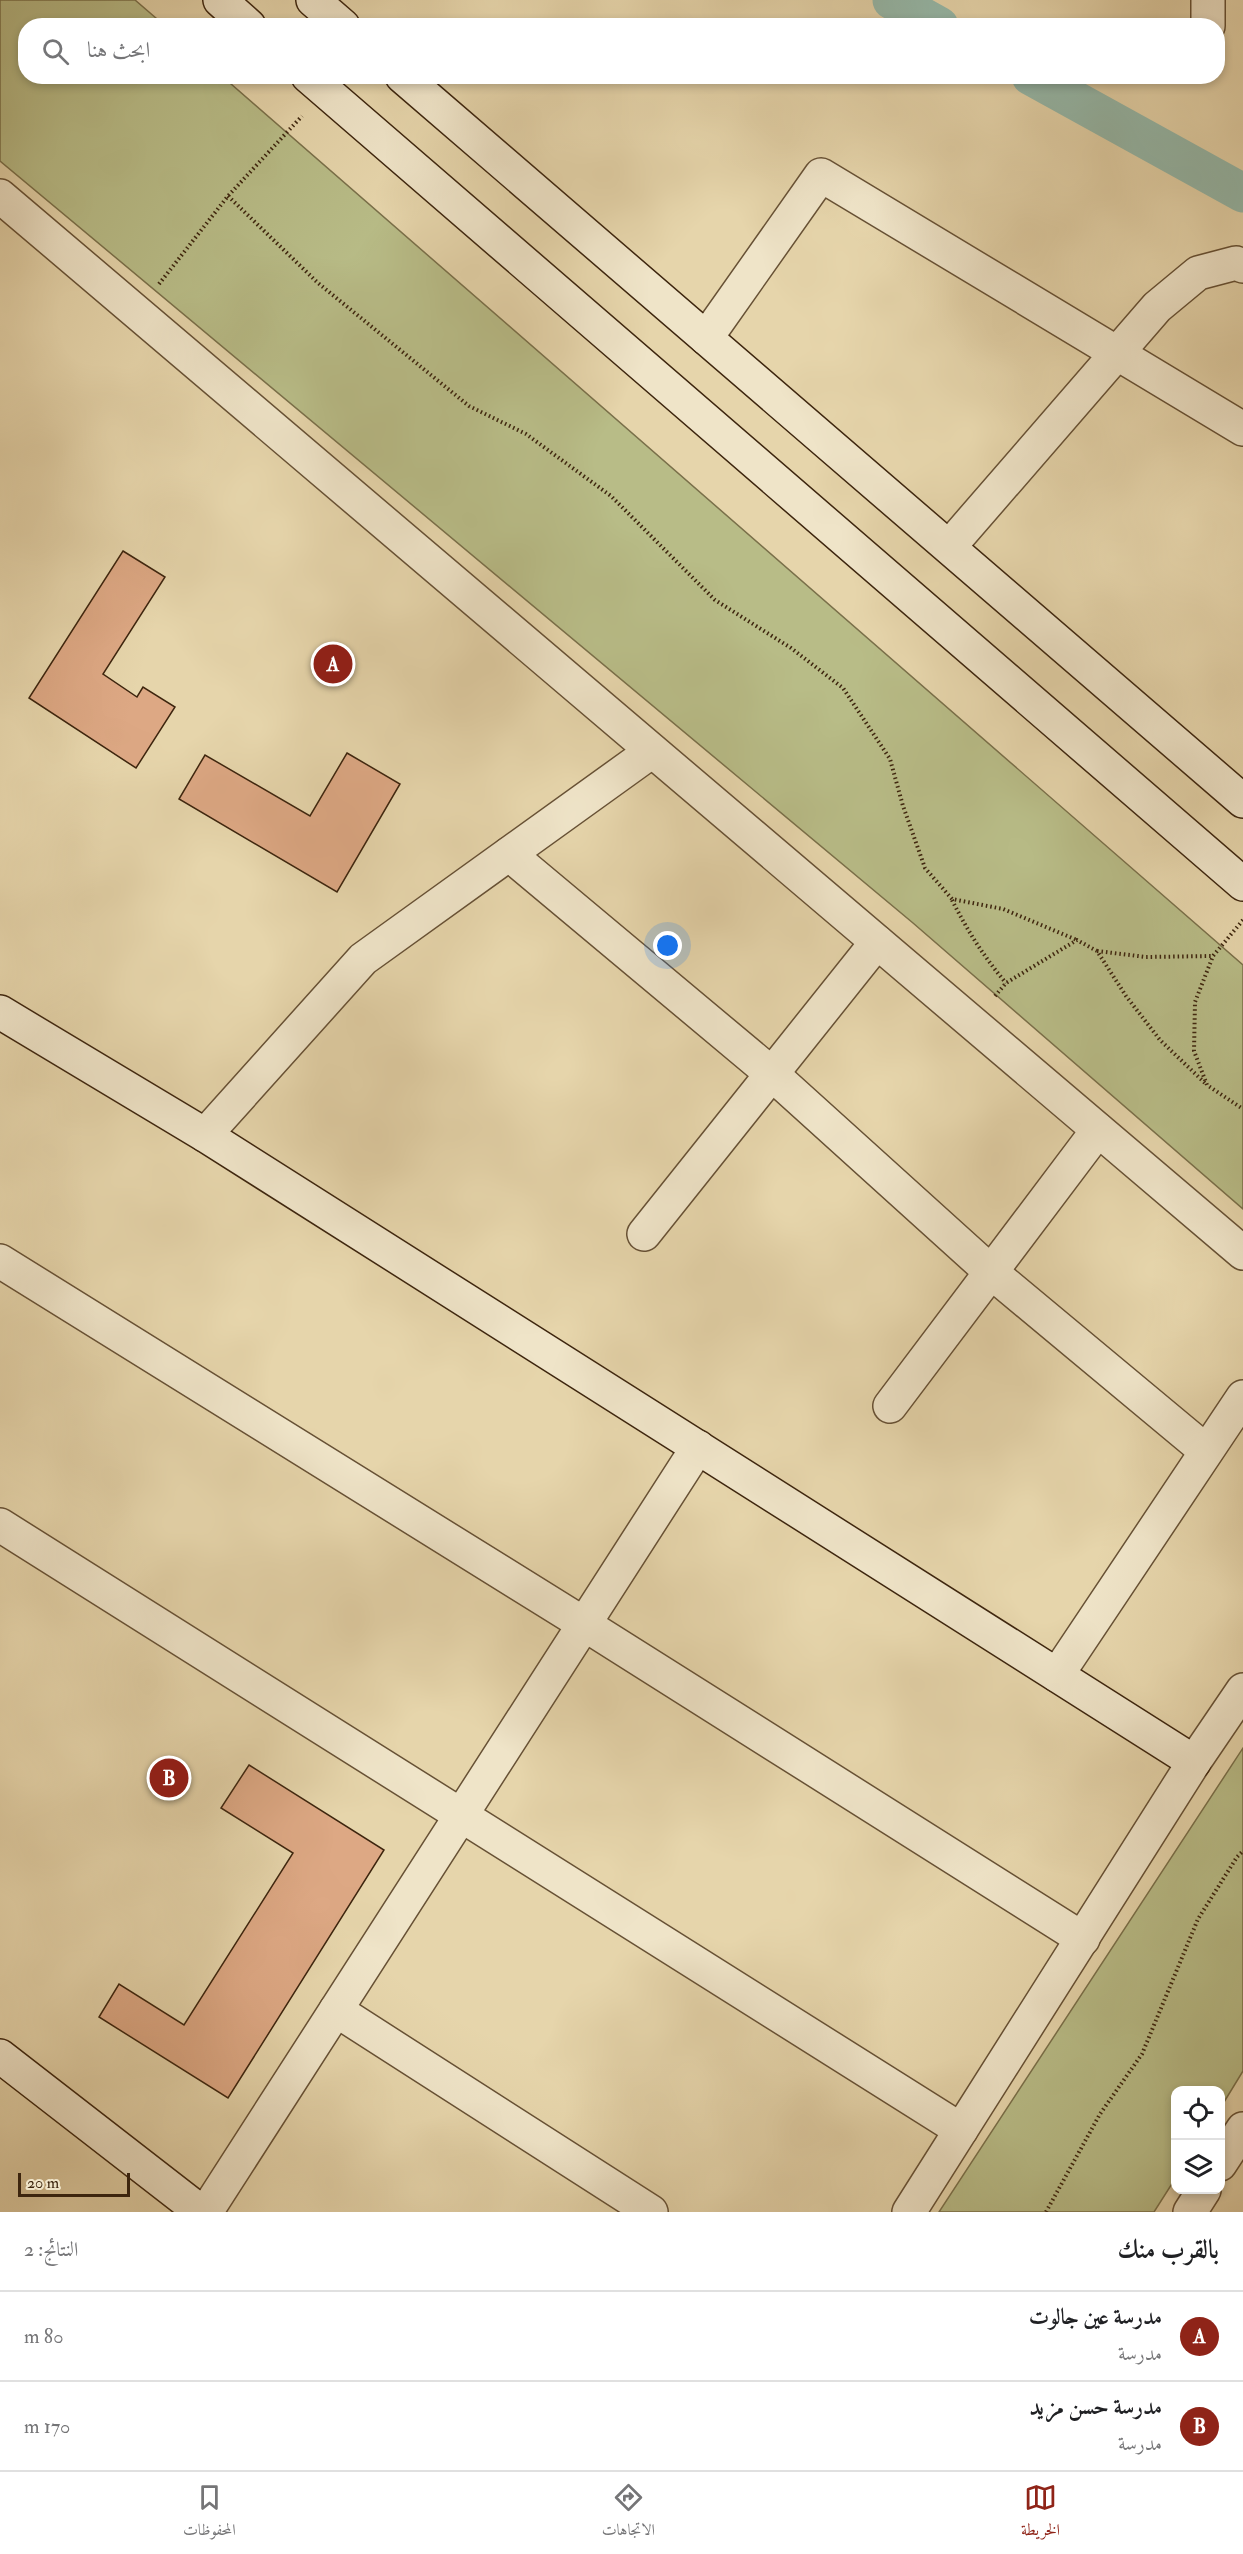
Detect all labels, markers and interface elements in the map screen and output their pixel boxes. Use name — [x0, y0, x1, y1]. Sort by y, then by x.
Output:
search box — [18, 18, 1225, 84]
icon: search — [39, 35, 72, 68]
text: ابحث هنا — [87, 36, 150, 64]
pin: A — [314, 642, 352, 686]
your location — [653, 931, 682, 960]
pin: B — [150, 1756, 188, 1800]
map controls — [1171, 2086, 1225, 2194]
button: locate — [1171, 2086, 1225, 2140]
button: layers — [1171, 2140, 1225, 2194]
scale bar — [18, 2170, 130, 2198]
text: 20 m — [27, 2173, 59, 2193]
text: بالقرب منك — [1117, 2234, 1219, 2266]
text: النتائج: 2 — [24, 2237, 78, 2262]
text: مدرسة عين جالوت — [1029, 2303, 1162, 2331]
text: 80 m — [24, 2324, 63, 2349]
text: A — [1193, 2324, 1206, 2349]
text: مدرسة — [1118, 2341, 1162, 2366]
text: مدرسة حسن مزيد — [1029, 2393, 1162, 2421]
text: 170 m — [24, 2414, 70, 2439]
text: B — [1193, 2414, 1206, 2439]
text: مدرسة — [1118, 2431, 1162, 2456]
tab: المحفوظات — [183, 2481, 236, 2545]
tab: الاتجاهات — [602, 2481, 655, 2545]
tab: الخريطة — [1021, 2481, 1060, 2545]

